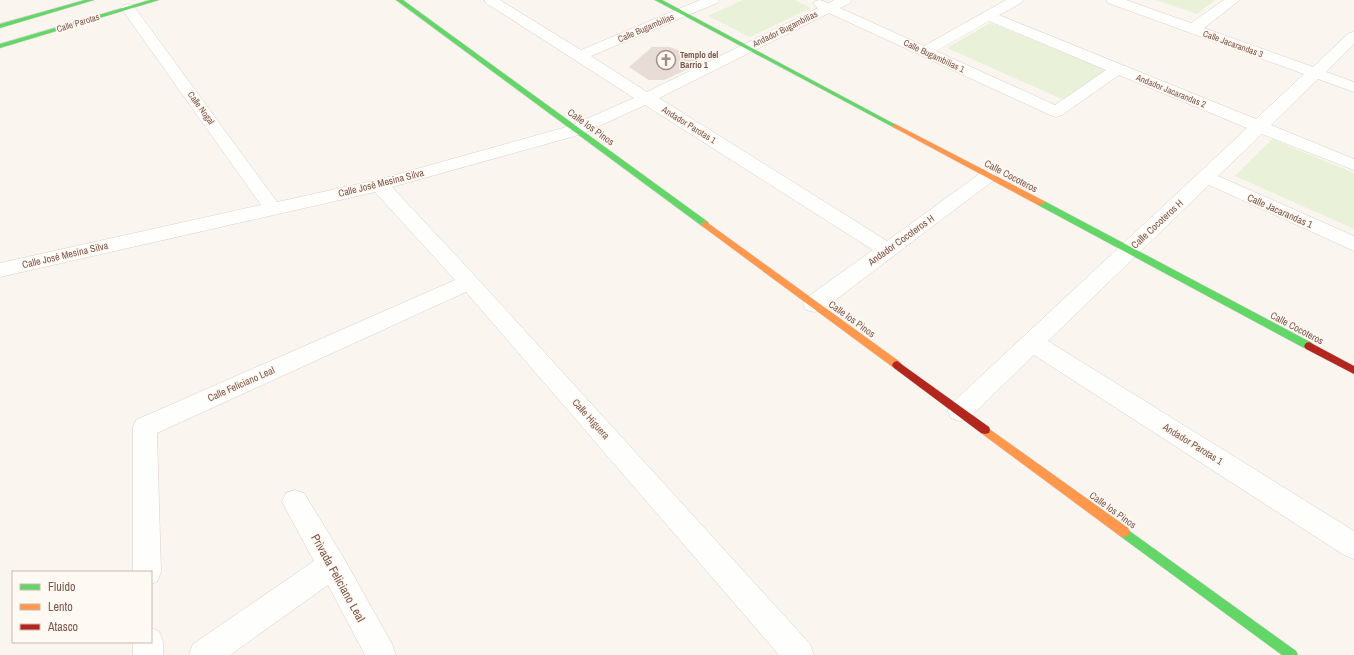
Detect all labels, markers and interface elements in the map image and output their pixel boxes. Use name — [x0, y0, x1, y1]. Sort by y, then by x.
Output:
street label: Andador Bugambilias — [750, 8, 820, 50]
street label: Calle Parotas — [55, 11, 101, 35]
street label: Calle Bugambilias — [616, 11, 676, 45]
street label: Calle Jacarandas 3 — [1201, 28, 1265, 60]
street label: Calle Bugambilias 1 — [902, 37, 966, 75]
church icon: Templo del Barrio 1 — [655, 49, 677, 71]
place label: Templo del Barrio 1 — [680, 49, 718, 71]
street label: Andador Jacarandas 2 — [1133, 71, 1208, 110]
street label: Calle Nogal — [185, 89, 217, 127]
street label: Andador Parotas 1 — [659, 103, 718, 146]
street label: Calle los Pinos — [565, 106, 617, 148]
street label: Calle Cocoteros — [982, 157, 1040, 195]
street label: Calle José Mesina Silva — [337, 166, 426, 200]
street label: Calle Jacarandas 1 — [1245, 191, 1315, 231]
street label: Calle Cocoteros H — [1128, 197, 1186, 251]
street label: Andador Cocoteros H — [864, 212, 937, 269]
street label: Calle José Mesina Silva — [21, 239, 110, 271]
street label: Calle los Pinos — [826, 298, 878, 340]
street label: Calle Cocoteros — [1268, 309, 1326, 347]
street label: Calle Feliciano Leal — [205, 363, 277, 405]
street label: Calle Higuera — [569, 396, 613, 442]
street label: Andador Parotas 1 — [1160, 420, 1226, 468]
street label: Calle los Pinos — [1087, 489, 1139, 531]
street label: Privada Feliciano Leal — [307, 531, 369, 625]
legend — [12, 571, 152, 643]
text: Fluido — [48, 579, 75, 595]
text: Lento — [48, 599, 73, 615]
text: Atasco — [47, 619, 78, 635]

